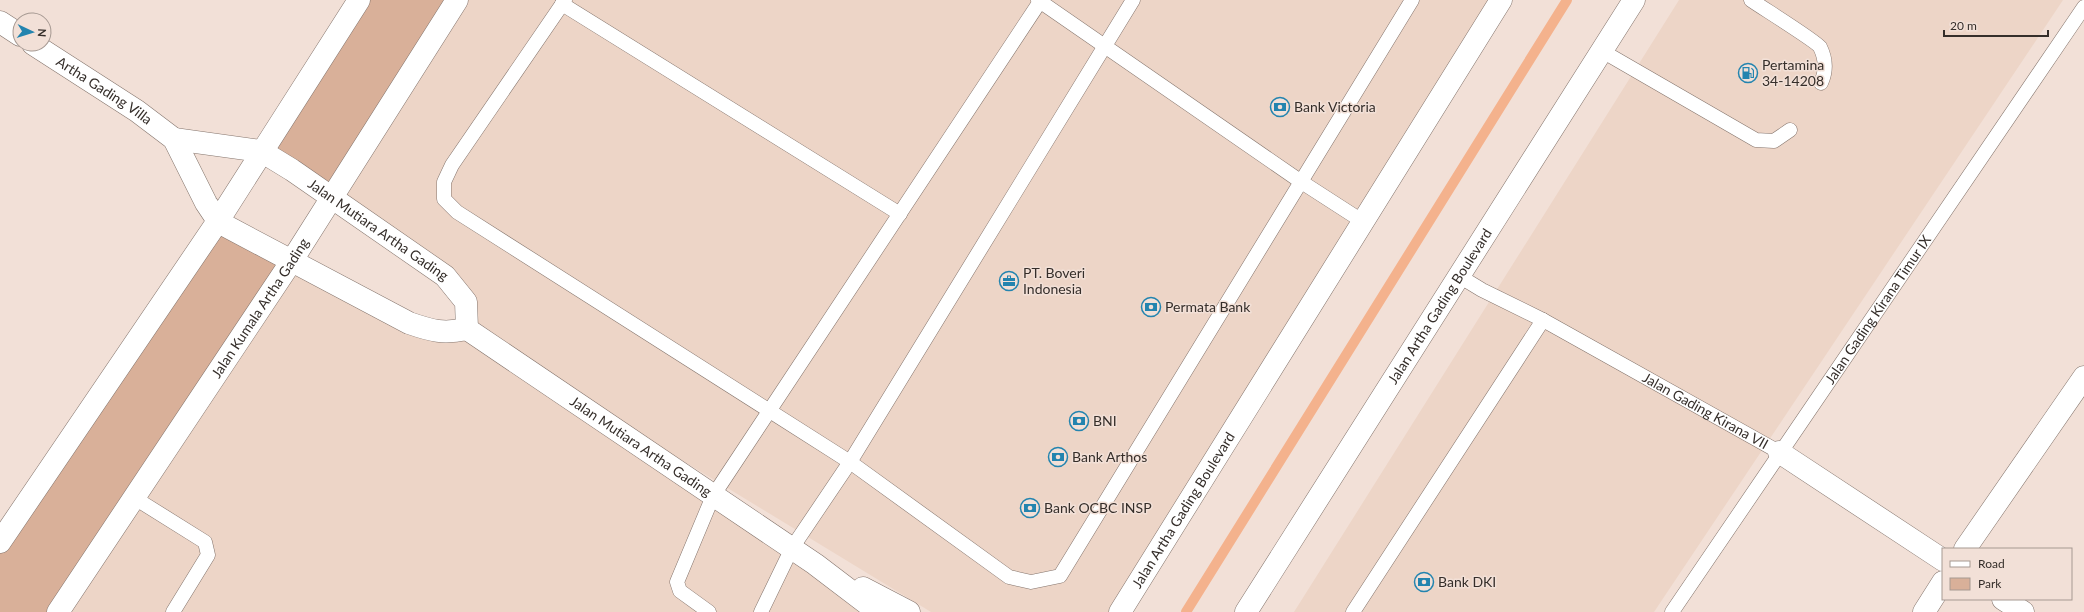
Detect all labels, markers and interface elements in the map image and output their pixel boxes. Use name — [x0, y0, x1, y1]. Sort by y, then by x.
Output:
north arrow — [12, 12, 52, 52]
scale bar — [1944, 12, 2048, 38]
text: 20 m — [1950, 18, 1977, 33]
text: N — [36, 28, 49, 37]
street label: Artha Gading Villa — [53, 52, 156, 128]
place label: Pertamina 34-14208 — [1762, 56, 1824, 89]
fuel station icon: Pertamina 34-14208 — [1737, 62, 1759, 84]
bank icon: Bank Victoria — [1269, 96, 1291, 118]
place label: Bank Victoria — [1294, 98, 1376, 115]
street label: Jalan Mutiara Artha Gading — [305, 175, 452, 284]
street label: Jalan Artha Gading Boulevard — [1384, 225, 1495, 387]
street label: Jalan Gading Kirana Timur IX — [1821, 232, 1934, 387]
street label: Jalan Kumala Artha Gading — [207, 235, 312, 381]
place label: PT. Boveri Indonesia — [1023, 264, 1085, 297]
office icon: PT. Boveri Indonesia — [998, 270, 1020, 292]
bank icon: Permata Bank — [1140, 296, 1162, 318]
place label: Permata Bank — [1165, 298, 1251, 315]
street label: Jalan Gading Kirana VII — [1640, 369, 1771, 452]
street label: Jalan Mutiara Artha Gading — [567, 392, 715, 500]
bank icon: BNI — [1068, 410, 1090, 432]
place label: BNI — [1093, 412, 1117, 429]
street label: Jalan Artha Gading Boulevard — [1128, 429, 1238, 591]
bank icon: Bank Arthos — [1047, 446, 1069, 468]
place label: Bank Arthos — [1072, 448, 1147, 465]
bank icon: Bank OCBC INSP — [1019, 497, 1041, 519]
place label: Bank OCBC INSP — [1044, 499, 1152, 516]
legend — [1942, 548, 2072, 600]
text: Road — [1978, 556, 2005, 571]
bank icon: Bank DKI — [1413, 571, 1435, 593]
place label: Bank DKI — [1438, 573, 1496, 590]
text: Park — [1978, 576, 2002, 591]

